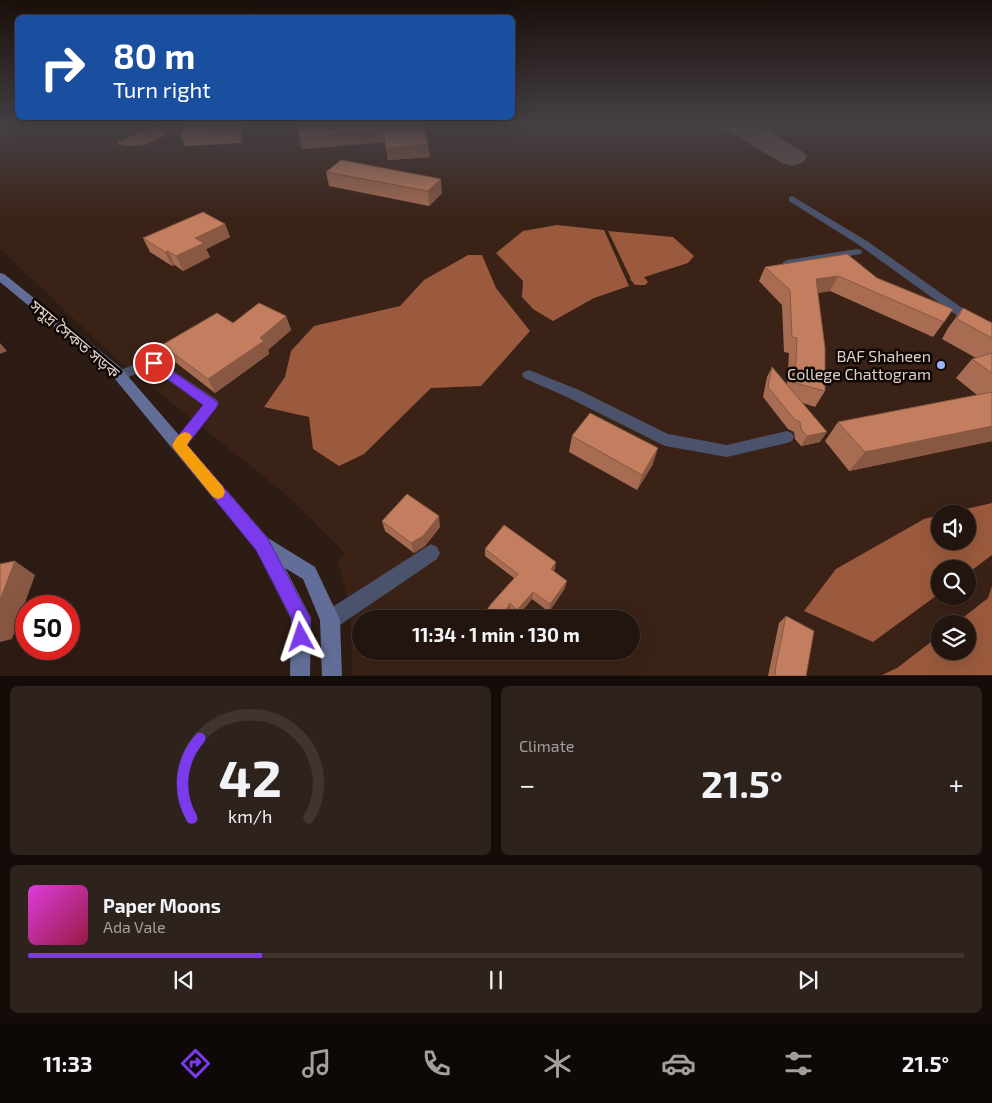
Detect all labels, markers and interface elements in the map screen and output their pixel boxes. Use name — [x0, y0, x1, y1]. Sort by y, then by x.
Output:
text: 80 m — [113, 34, 195, 76]
icon: right — [30, 35, 95, 100]
text: Turn right — [113, 76, 211, 102]
street label: সমুদ্র সৈকত সড়ক — [25, 295, 125, 383]
pin — [133, 342, 175, 384]
place label: BAF Shaheen College Chattogram — [787, 346, 931, 383]
icon: arrive — [140, 349, 168, 377]
marker: BAF Shaheen College Chattogram — [935, 359, 947, 371]
map controls — [931, 505, 976, 660]
button: sound — [931, 505, 976, 550]
button: search — [931, 560, 976, 605]
speed limit sign: 50 — [15, 595, 80, 660]
position arrow — [274, 610, 326, 662]
button: layers — [931, 615, 976, 660]
text: 11:34 · 1 min · 130 m — [412, 623, 580, 646]
text: Climate — [519, 736, 574, 755]
text: 42 — [219, 745, 282, 807]
text: 21.5° — [701, 760, 783, 806]
text: − — [519, 767, 535, 801]
text: + — [949, 767, 964, 801]
text: km/h — [228, 805, 273, 827]
text: Paper Moons — [103, 894, 221, 917]
text: Ada Vale — [103, 917, 166, 936]
icon: previous — [170, 966, 198, 994]
icon: pause — [482, 966, 510, 994]
icon: next — [794, 966, 822, 994]
icon: directions — [178, 1046, 213, 1081]
icon: music — [299, 1046, 334, 1081]
icon: phone — [419, 1046, 454, 1081]
icon: climate — [540, 1046, 575, 1081]
icon: car — [661, 1046, 696, 1081]
icon: filters — [781, 1046, 816, 1081]
text: 11:33 — [43, 1050, 92, 1076]
text: 21.5° — [902, 1050, 949, 1076]

